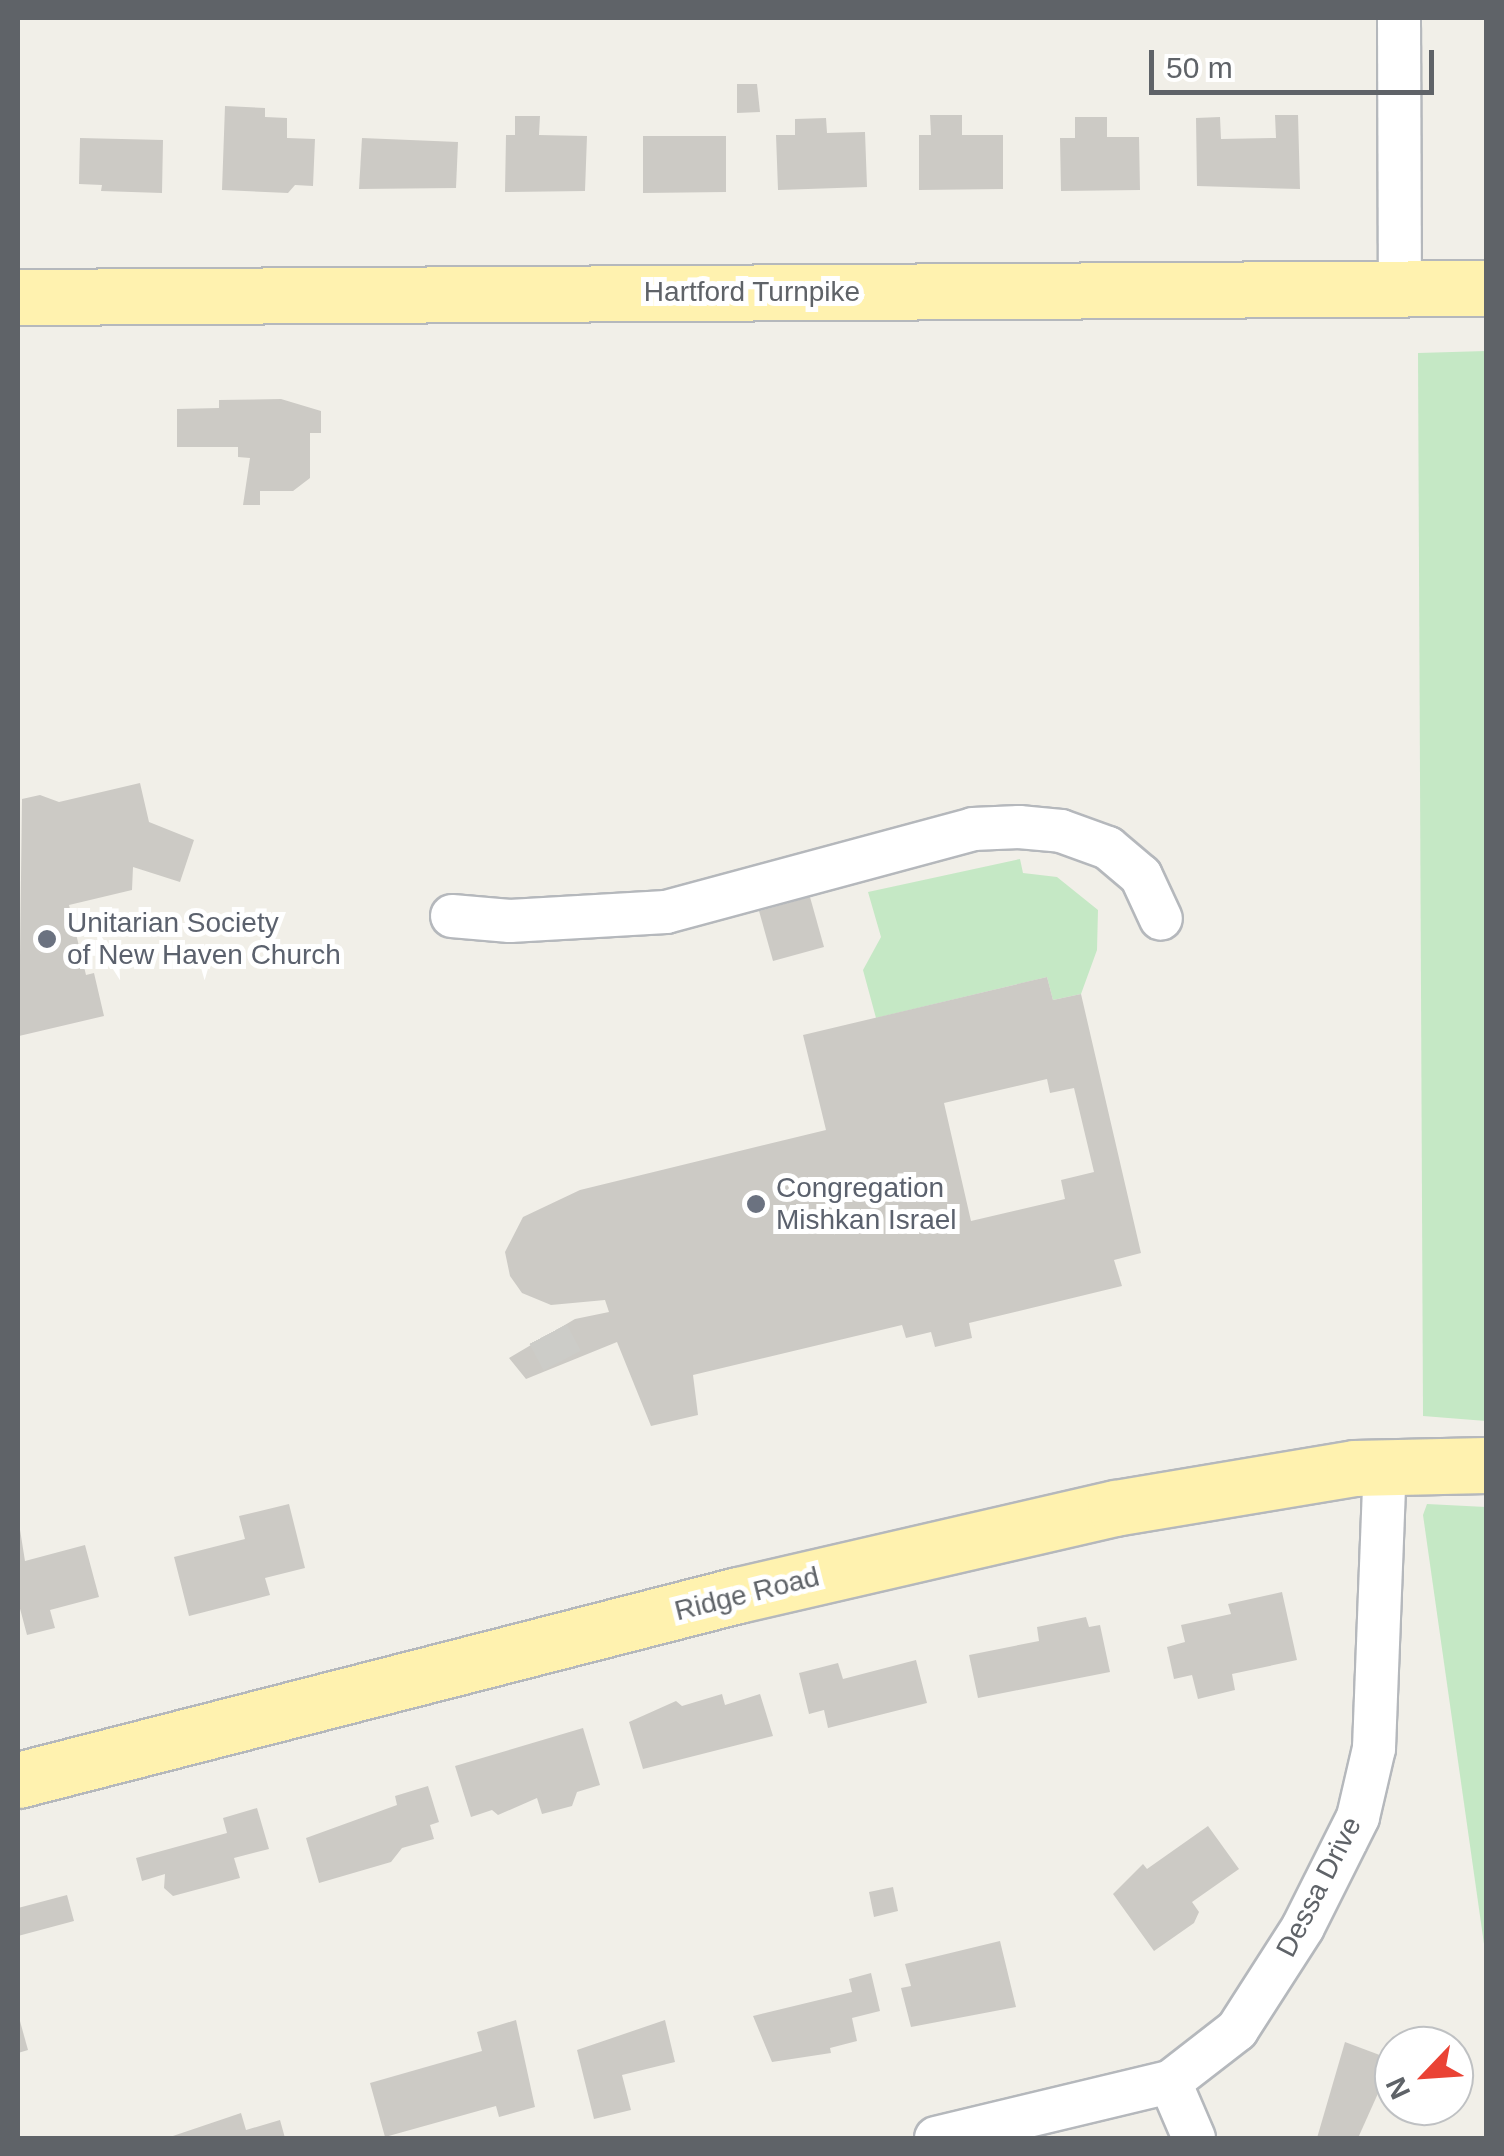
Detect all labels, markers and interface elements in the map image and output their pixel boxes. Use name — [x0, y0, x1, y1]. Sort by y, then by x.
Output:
scale bar — [1154, 30, 1439, 92]
text: 50 m — [1166, 51, 1233, 84]
street label: Hartford Turnpike — [644, 275, 860, 309]
place label: Unitarian Society of New Haven Church — [67, 906, 341, 972]
marker: Unitarian Society of New Haven Church — [36, 928, 58, 950]
place label: Congregation Mishkan Israel — [776, 1171, 957, 1237]
marker: Congregation Mishkan Israel — [745, 1193, 767, 1215]
street label: Ridge Road — [671, 1560, 823, 1628]
street label: Dessa Drive — [1269, 1811, 1369, 1963]
north arrow — [1374, 2026, 1474, 2126]
text: N — [1380, 2072, 1416, 2104]

